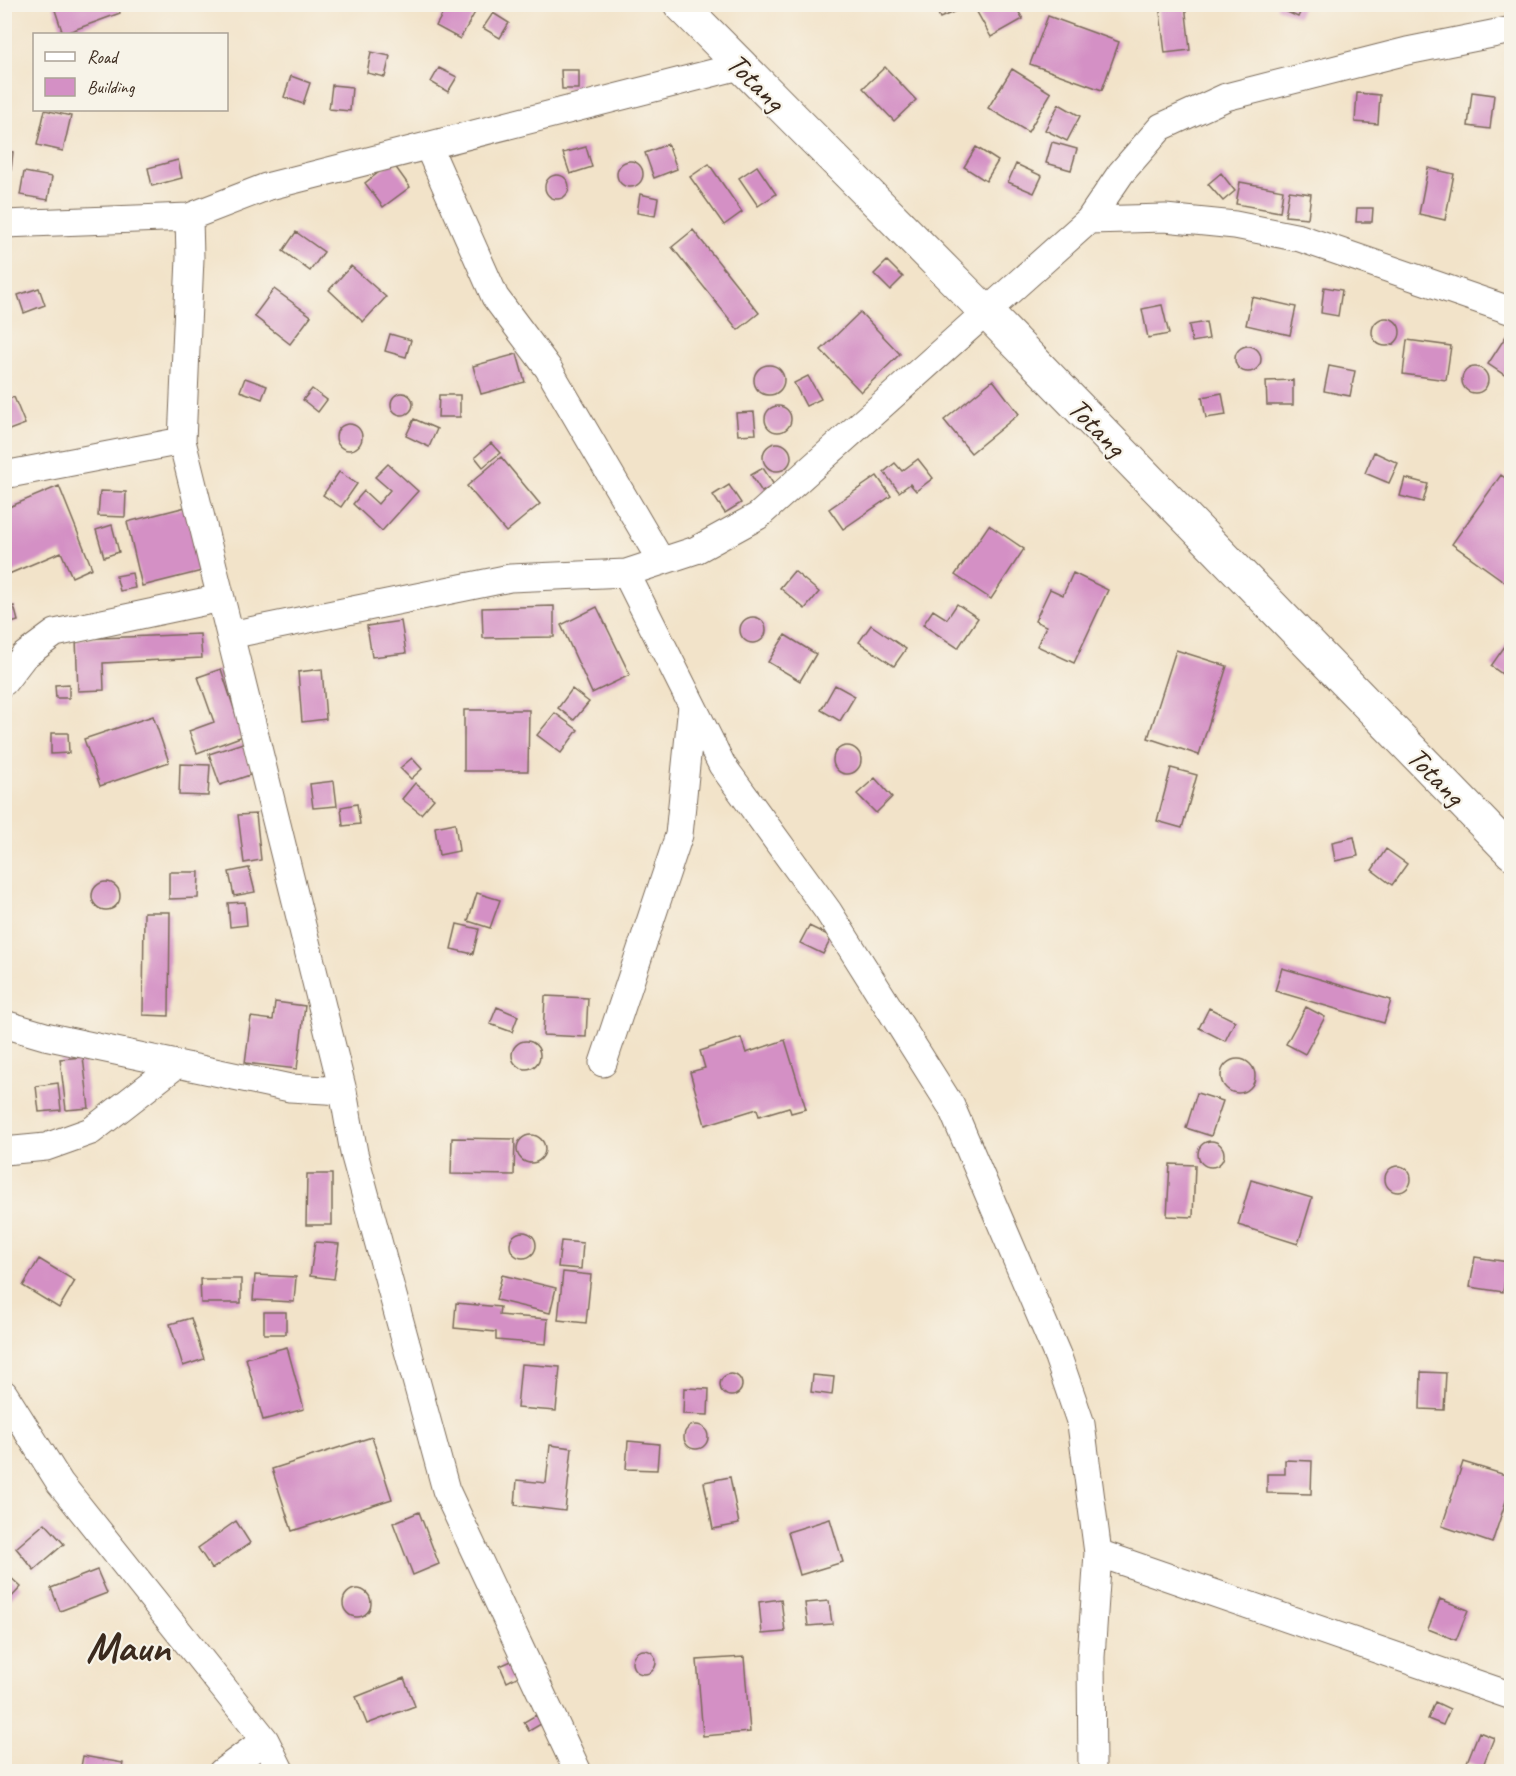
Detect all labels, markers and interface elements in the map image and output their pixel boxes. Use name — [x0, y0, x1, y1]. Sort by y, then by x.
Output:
legend — [33, 33, 228, 111]
street label: Totang — [719, 45, 795, 121]
text: Road — [87, 46, 120, 68]
text: Building — [87, 76, 136, 98]
street label: Totang — [1060, 389, 1136, 466]
street label: Totang — [1399, 738, 1475, 815]
district label: Maun — [86, 1621, 172, 1674]

